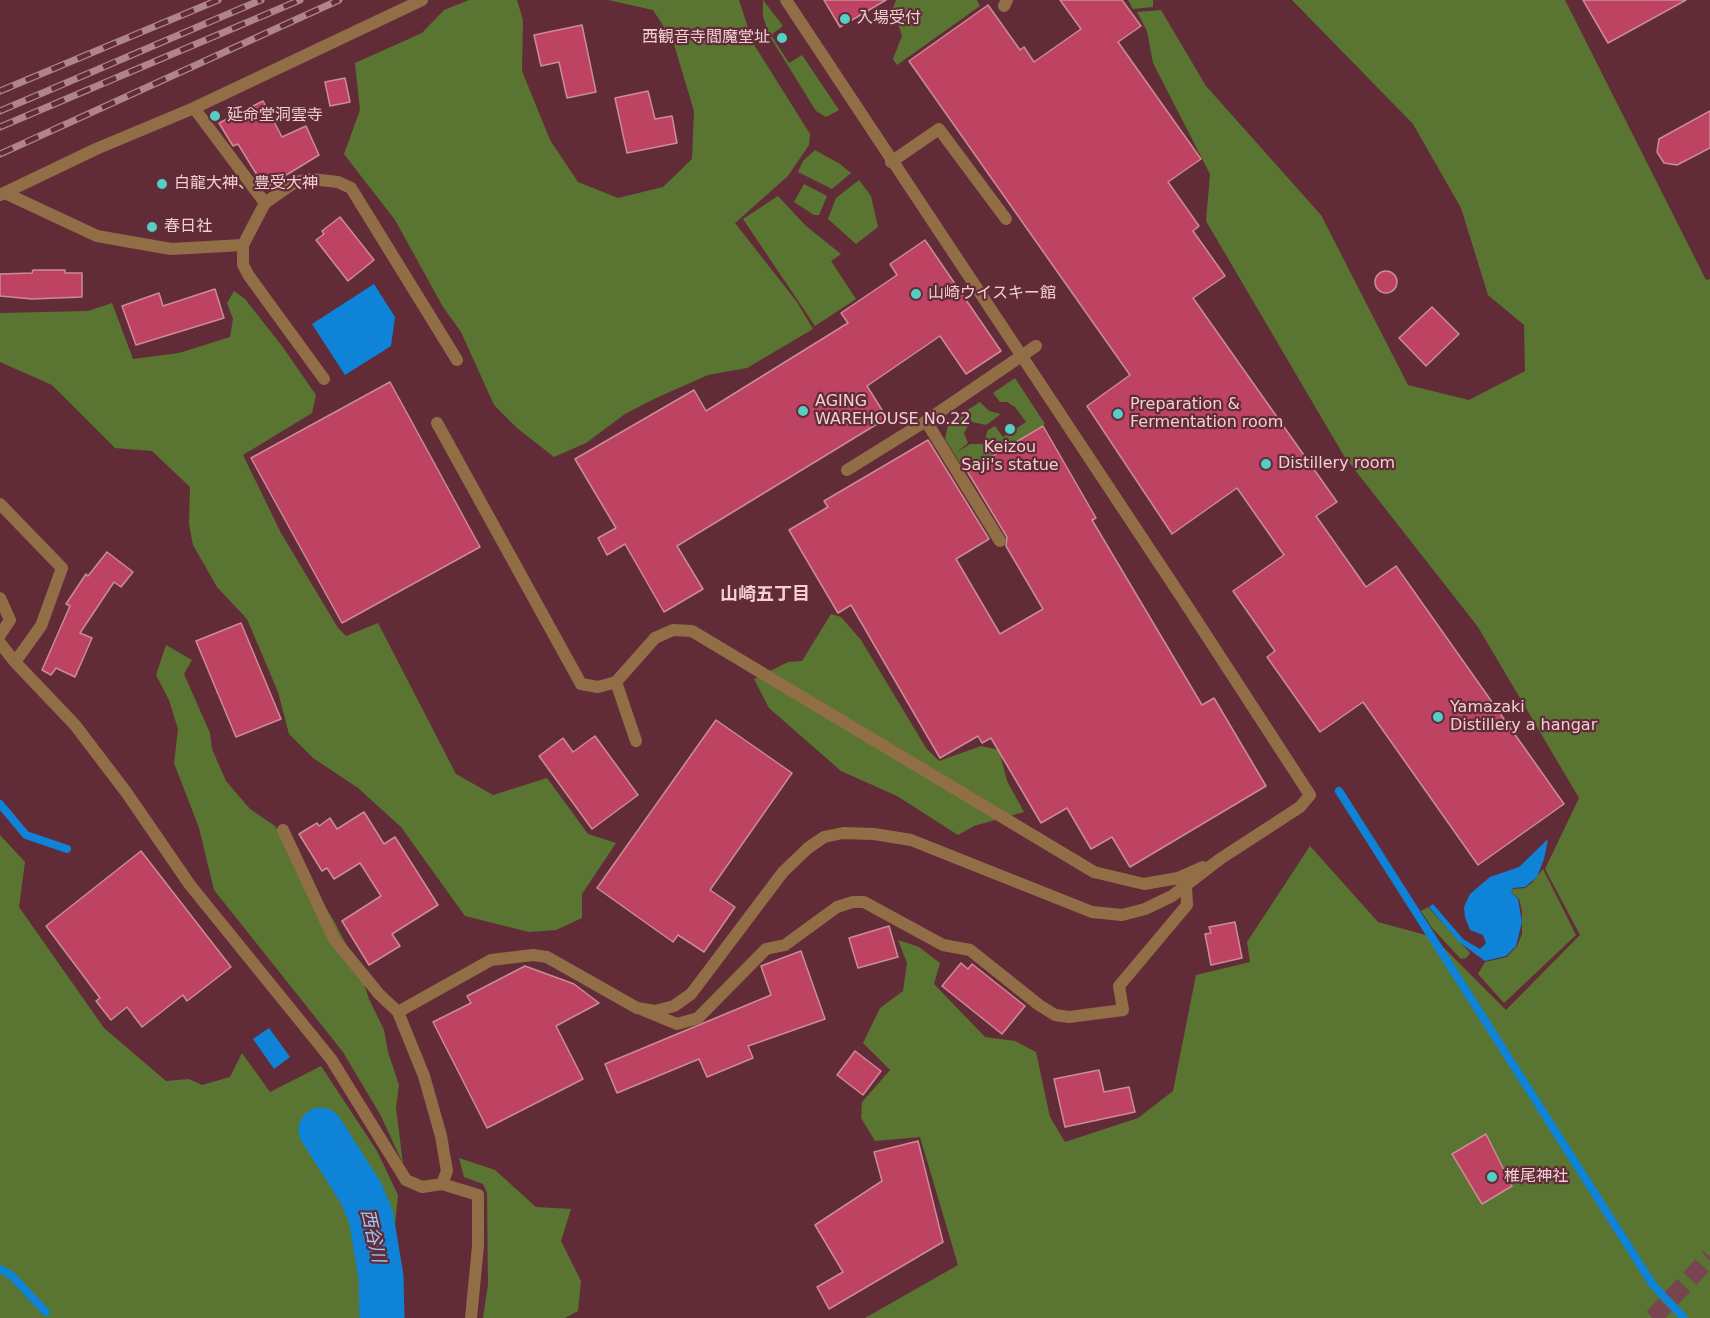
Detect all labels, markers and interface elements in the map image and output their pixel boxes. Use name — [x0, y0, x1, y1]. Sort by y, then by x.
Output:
place label: 入場受付 — [857, 9, 921, 29]
marker: 入場受付 — [838, 12, 852, 26]
place label: 西観音寺閻魔堂址 — [642, 28, 770, 48]
marker: 西観音寺閻魔堂址 — [775, 31, 789, 45]
place label: 延命堂洞雲寺 — [227, 106, 323, 126]
marker: 延命堂洞雲寺 — [208, 109, 222, 123]
place label: 白龍大神、豊受大神 — [174, 174, 318, 194]
marker: 白龍大神、豊受大神 — [155, 177, 169, 191]
place label: 春日社 — [164, 217, 212, 237]
marker: 春日社 — [145, 220, 159, 234]
place label: 山崎ウイスキー館 — [928, 284, 1056, 304]
marker: 山崎ウイスキー館 — [909, 287, 923, 301]
place label: AGING WAREHOUSE No.22 — [815, 392, 971, 430]
place label: Preparation & Fermentation room — [1130, 395, 1283, 433]
marker: AGING WAREHOUSE No.22 — [796, 404, 810, 418]
marker: Preparation & Fermentation room — [1111, 407, 1125, 421]
marker: Keizou Saji's statue — [1003, 422, 1017, 436]
place label: Keizou Saji's statue — [961, 438, 1059, 476]
place label: Distillery room — [1278, 454, 1395, 474]
marker: Distillery room — [1259, 457, 1273, 471]
district label: 山崎五丁目 — [720, 584, 810, 606]
place label: Yamazaki Distillery a hangar — [1450, 698, 1597, 736]
marker: Yamazaki Distillery a hangar — [1431, 710, 1445, 724]
place label: 椎尾神社 — [1504, 1167, 1568, 1187]
marker: 椎尾神社 — [1485, 1170, 1499, 1184]
water label: 西谷川 — [355, 1207, 389, 1265]

